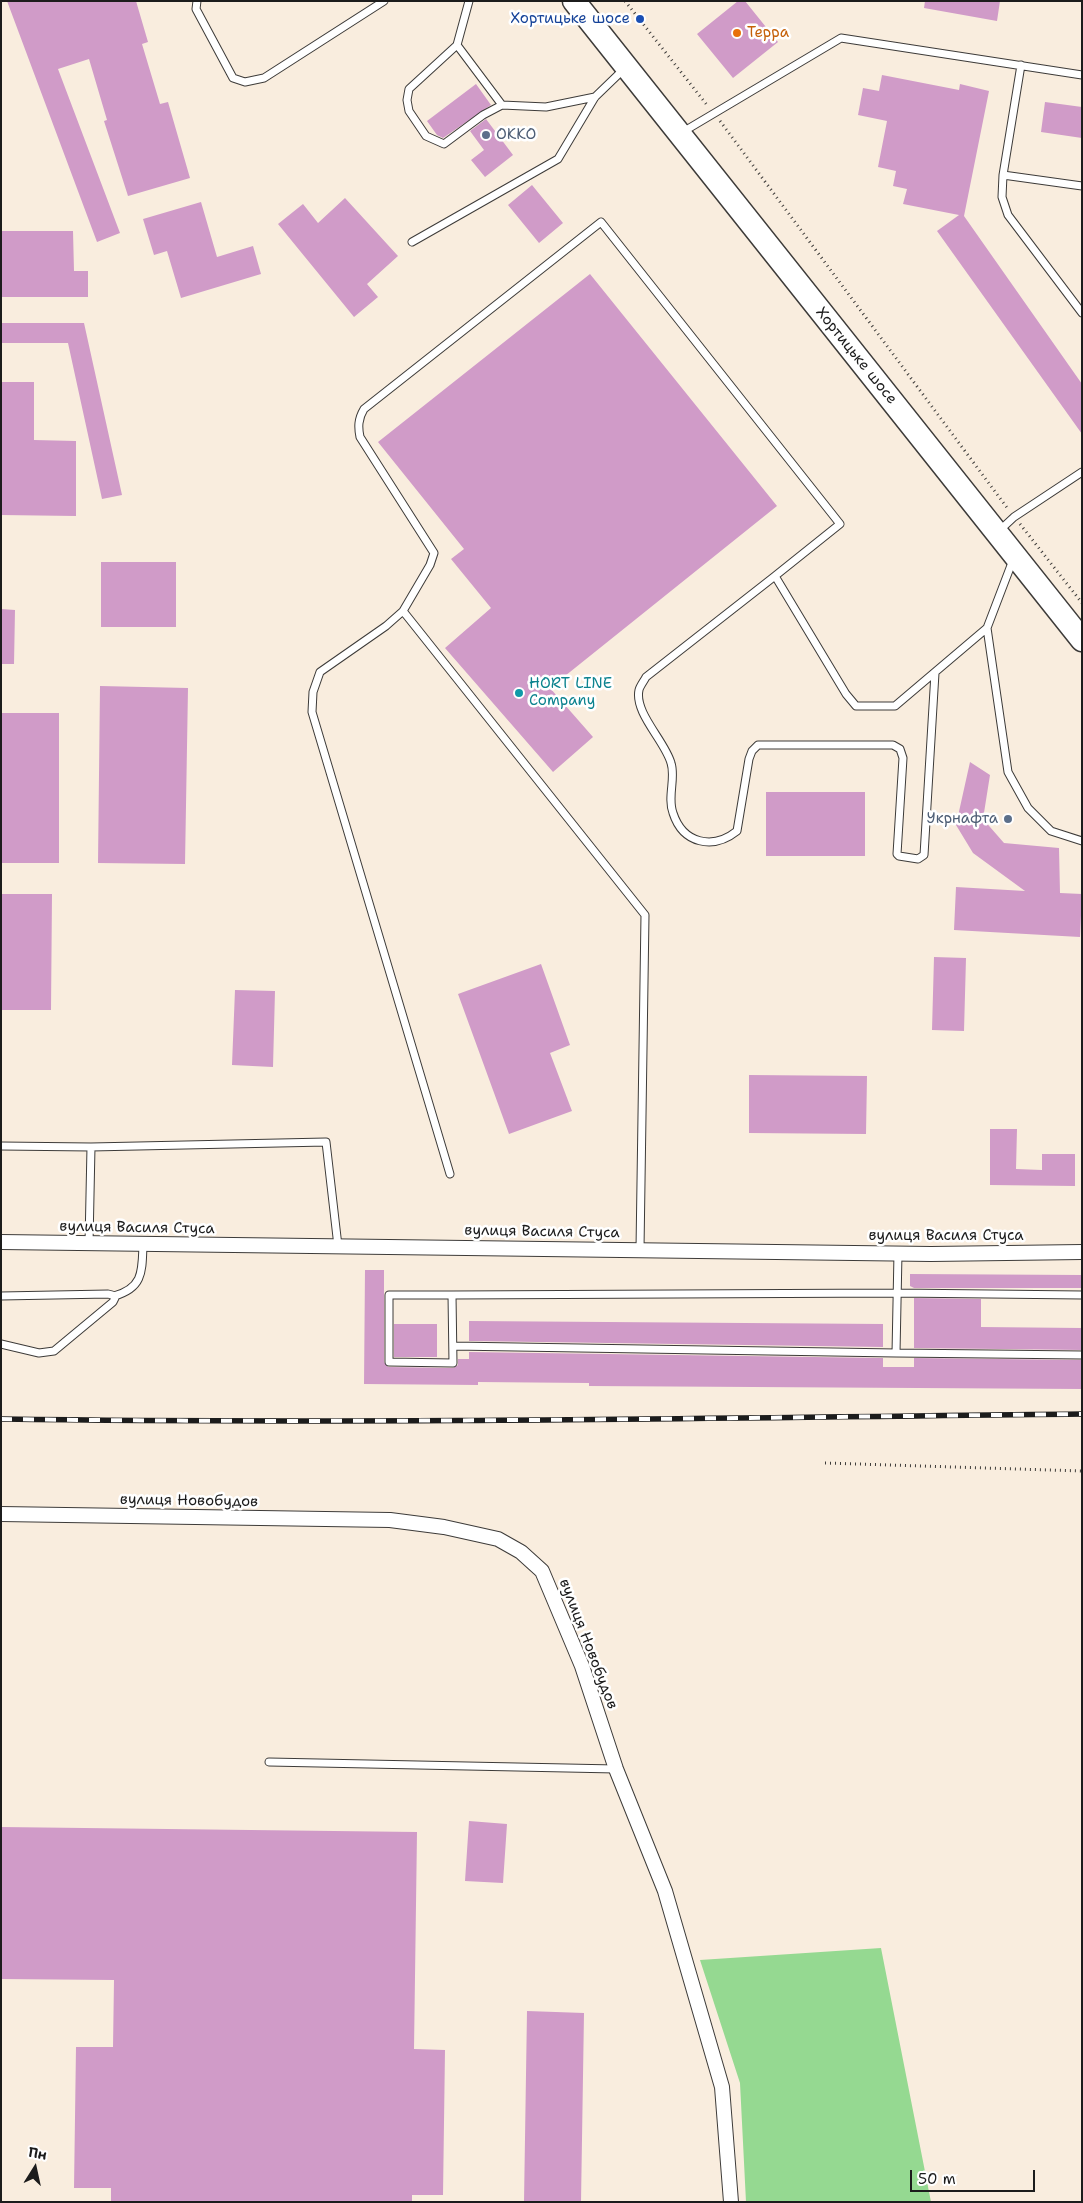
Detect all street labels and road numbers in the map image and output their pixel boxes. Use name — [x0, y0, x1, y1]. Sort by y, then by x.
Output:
street label: Хортицьке шосе — [811, 304, 901, 408]
street label: вулиця Василя Стуса — [59, 1218, 215, 1238]
street label: вулиця Василя Стуса — [464, 1222, 620, 1242]
street label: вулиця Василя Стуса — [868, 1227, 1024, 1245]
street label: вулиця Новобудов — [120, 1491, 258, 1511]
street label: вулиця Новобудов — [555, 1576, 621, 1712]

